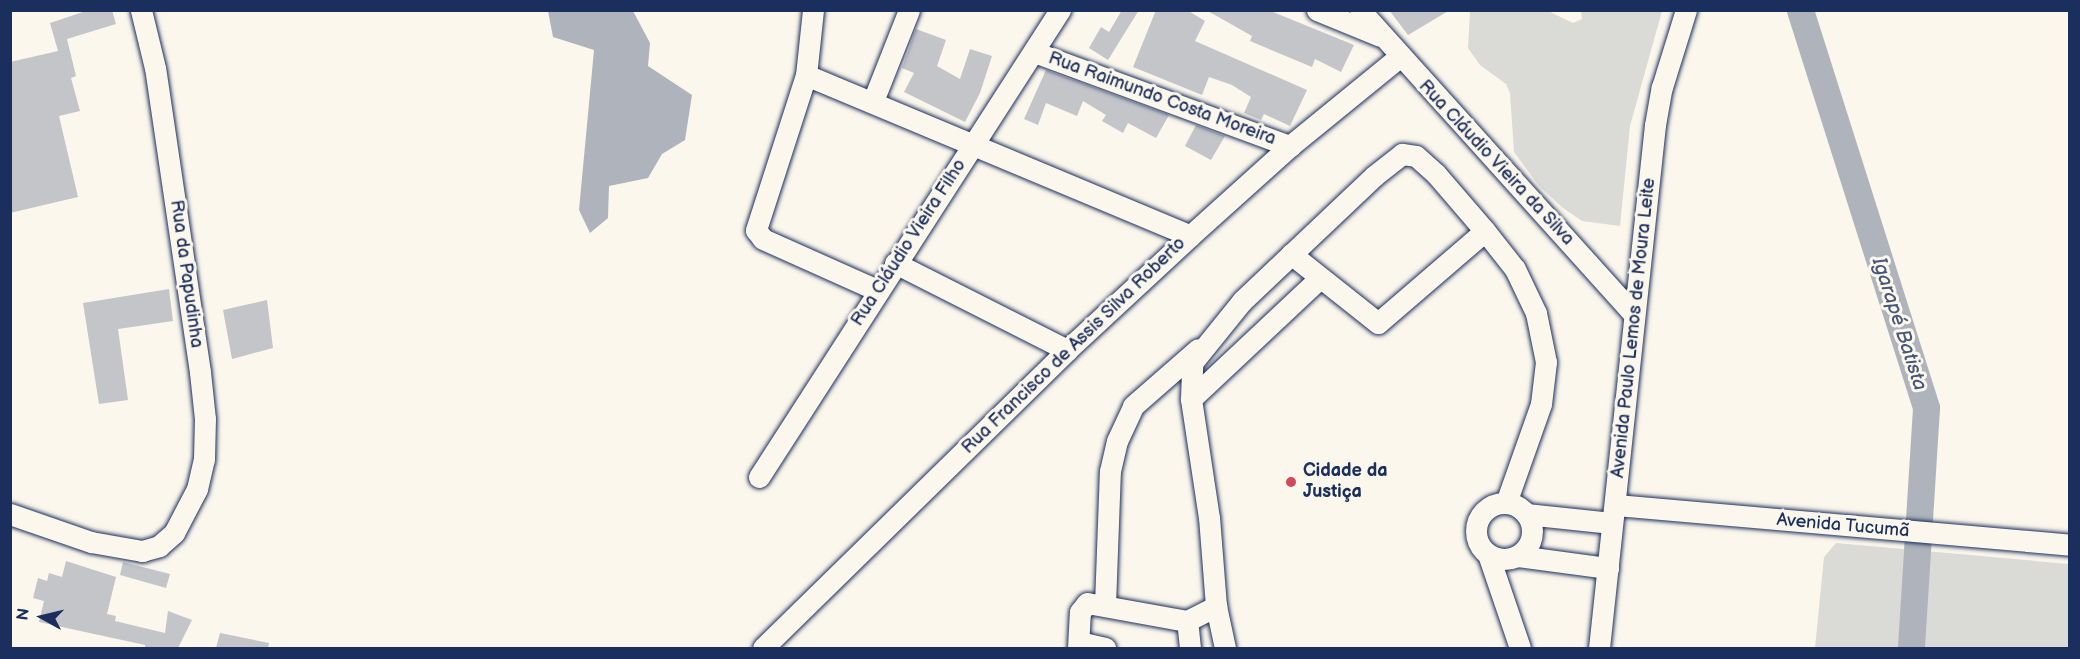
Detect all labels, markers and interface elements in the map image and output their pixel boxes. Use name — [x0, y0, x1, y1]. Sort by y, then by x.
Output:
street label: Rua Raimundo Costa Moreira — [1045, 48, 1279, 150]
street label: Rua Cláudio Vieira da Silva — [1413, 76, 1579, 250]
street label: Rua Cláudio Vieira Filho — [847, 155, 971, 331]
street label: Avenida Paulo Lemos de Moura Leite — [1608, 177, 1660, 479]
street label: Rua da Papudinha — [165, 199, 207, 349]
street label: Rua Francisco de Assis Silva Roberto — [958, 233, 1190, 459]
water label: Igarapé Batista — [1866, 255, 1932, 393]
place label: Cidade da Justiça — [1303, 461, 1388, 504]
marker: Cidade da Justiça — [1284, 475, 1298, 489]
street label: Avenida Tucumã — [1775, 509, 1911, 543]
north arrow — [12, 587, 72, 647]
text: N — [13, 607, 34, 622]

